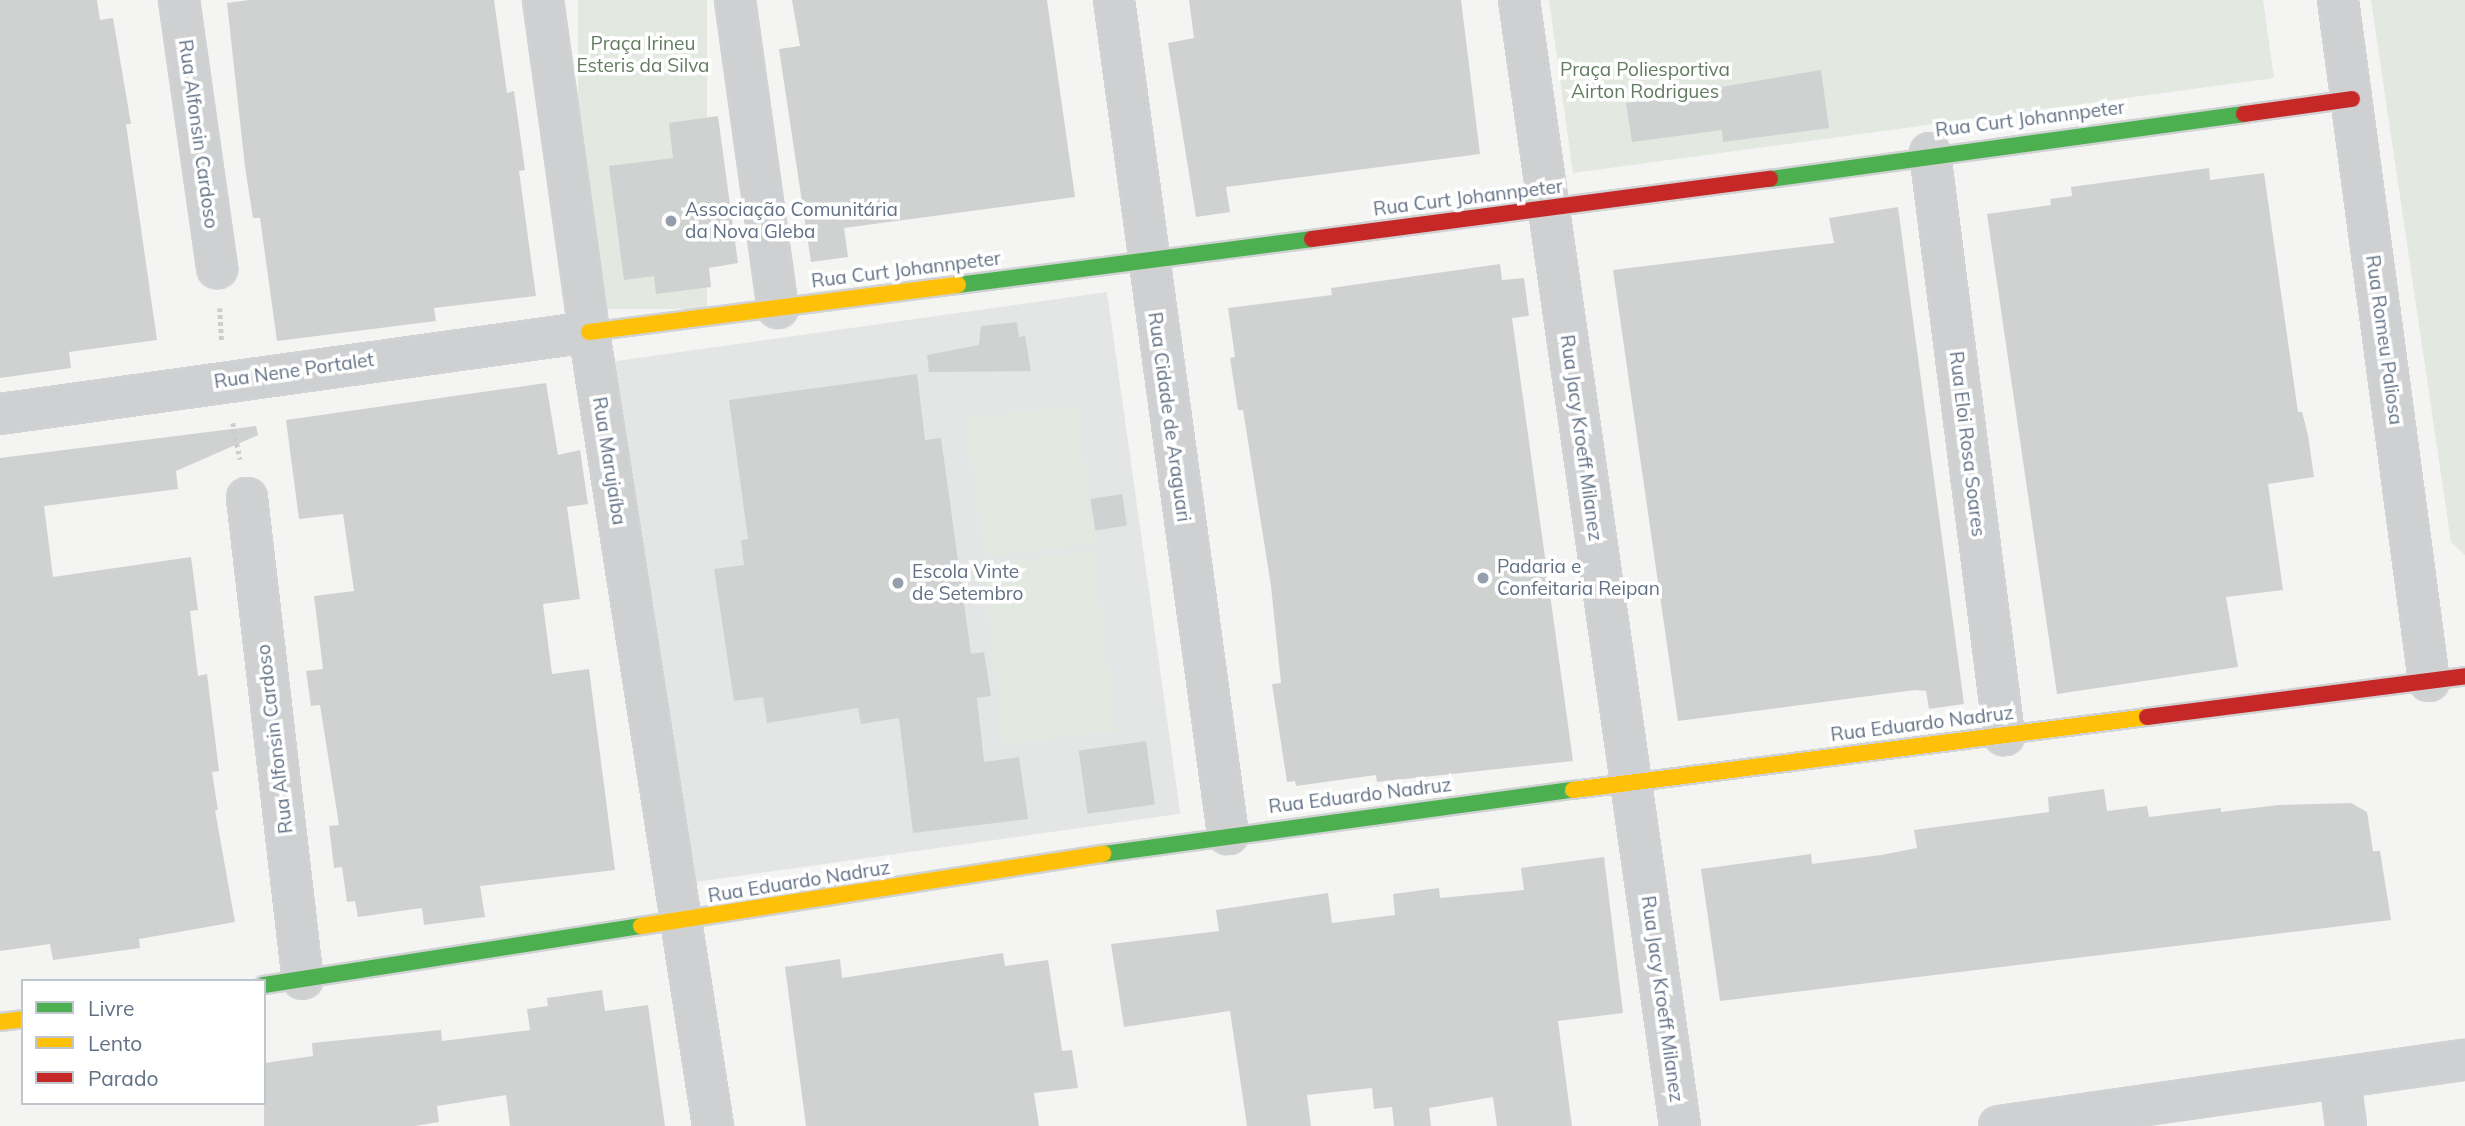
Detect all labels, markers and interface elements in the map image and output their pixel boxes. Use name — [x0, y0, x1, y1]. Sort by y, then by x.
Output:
park label: Praça Irineu Esteris da Silva — [577, 33, 709, 77]
street label: Rua Alfonsin Cardoso — [173, 38, 223, 230]
park label: Praça Poliesportiva Airton Rodrigues — [1560, 59, 1730, 103]
street label: Rua Curt Johannpeter — [1934, 96, 2126, 142]
street label: Rua Curt Johannpeter — [1372, 175, 1564, 221]
place label: Associação Comunitária da Nova Gleba — [685, 199, 898, 243]
marker: Associação Comunitária da Nova Gleba — [663, 213, 679, 229]
street label: Rua Curt Johannpeter — [810, 247, 1002, 293]
street label: Rua Romeu Paliosa — [2361, 254, 2407, 426]
street label: Rua Cidade de Araguari — [1143, 311, 1195, 523]
street label: Rua Jacy Kroeff Milanez — [1555, 333, 1607, 543]
street label: Rua Nene Portalet — [213, 348, 375, 394]
street label: Rua Eloi Rosa Soares — [1944, 350, 1990, 538]
street label: Rua Marujaíba — [588, 395, 630, 527]
place label: Padaria e Confeitaria Reipan — [1497, 556, 1660, 600]
place label: Escola Vinte de Setembro — [912, 561, 1023, 605]
marker: Padaria e Confeitaria Reipan — [1475, 570, 1491, 586]
marker: Escola Vinte de Setembro — [890, 575, 906, 591]
street label: Rua Alfonsin Cardoso — [252, 643, 298, 835]
street label: Rua Eduardo Nadruz — [1829, 701, 2015, 747]
street label: Rua Eduardo Nadruz — [1267, 773, 1453, 819]
street label: Rua Eduardo Nadruz — [706, 856, 892, 908]
street label: Rua Jacy Kroeff Milanez — [1636, 894, 1688, 1104]
legend — [21, 979, 266, 1105]
text: Livre — [88, 995, 135, 1021]
text: Lento — [88, 1030, 142, 1056]
text: Parado — [88, 1065, 158, 1091]

